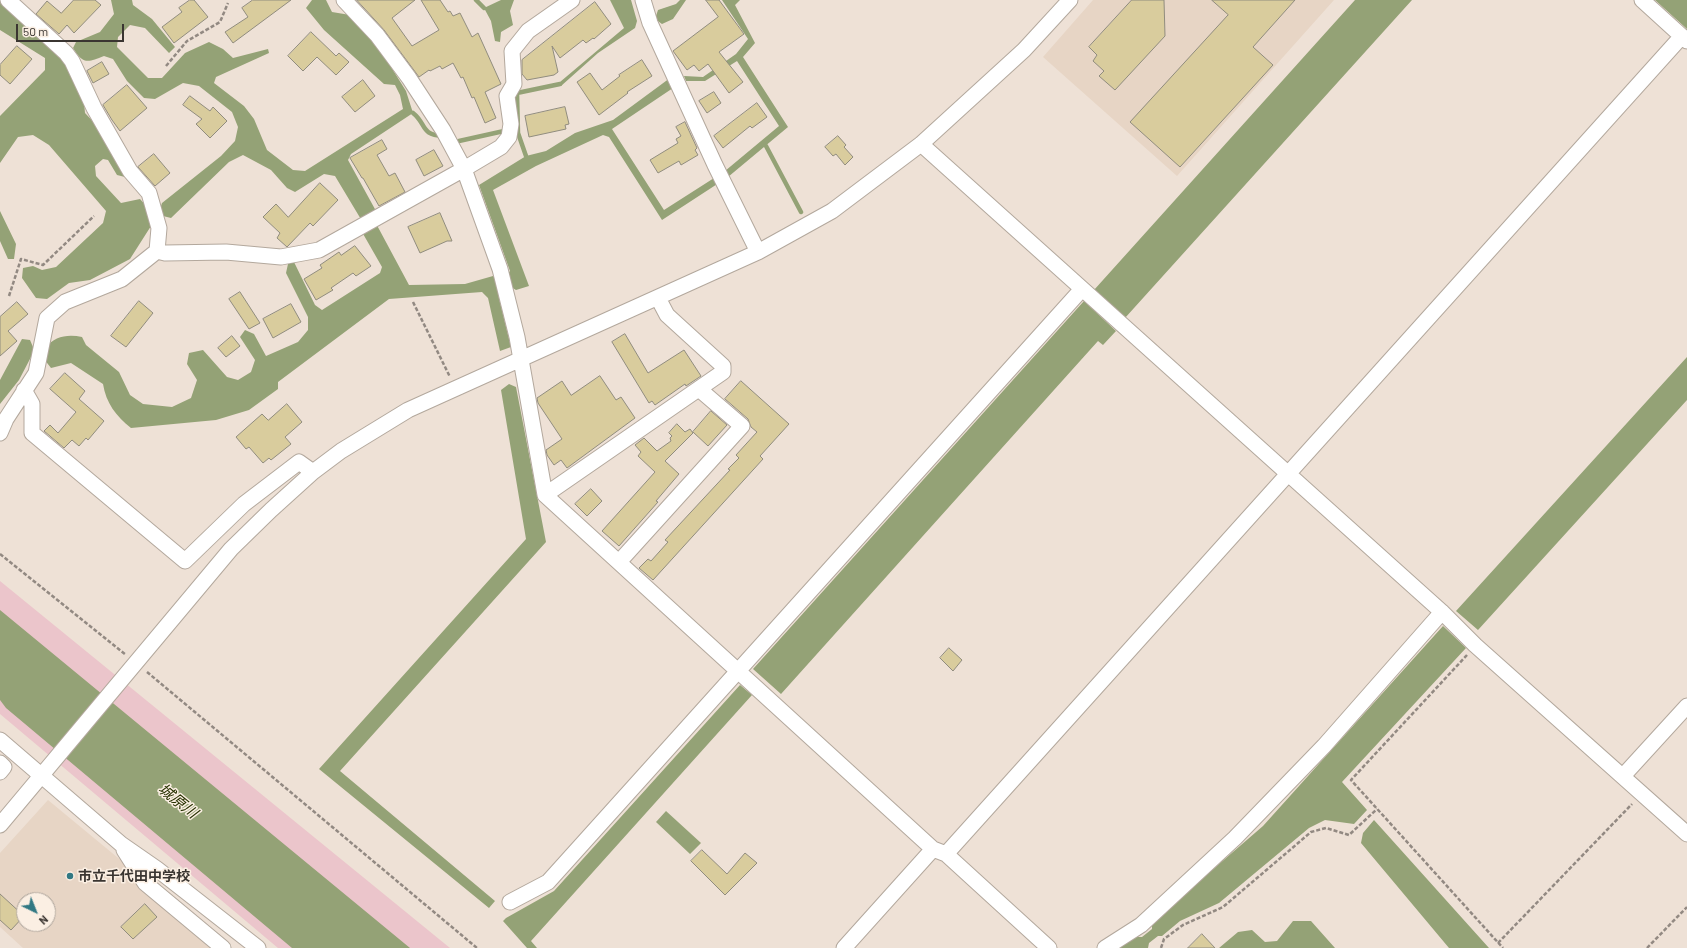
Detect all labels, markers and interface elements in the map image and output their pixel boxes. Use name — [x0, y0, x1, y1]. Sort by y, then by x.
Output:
scale bar — [18, 16, 126, 42]
text: 50 m — [23, 24, 48, 38]
water label: 城原川 — [155, 780, 201, 822]
place label: 市立千代田中学校 — [78, 868, 190, 884]
marker: 市立千代田中学校 — [65, 871, 75, 881]
north arrow — [16, 892, 56, 932]
text: N — [37, 913, 51, 928]

